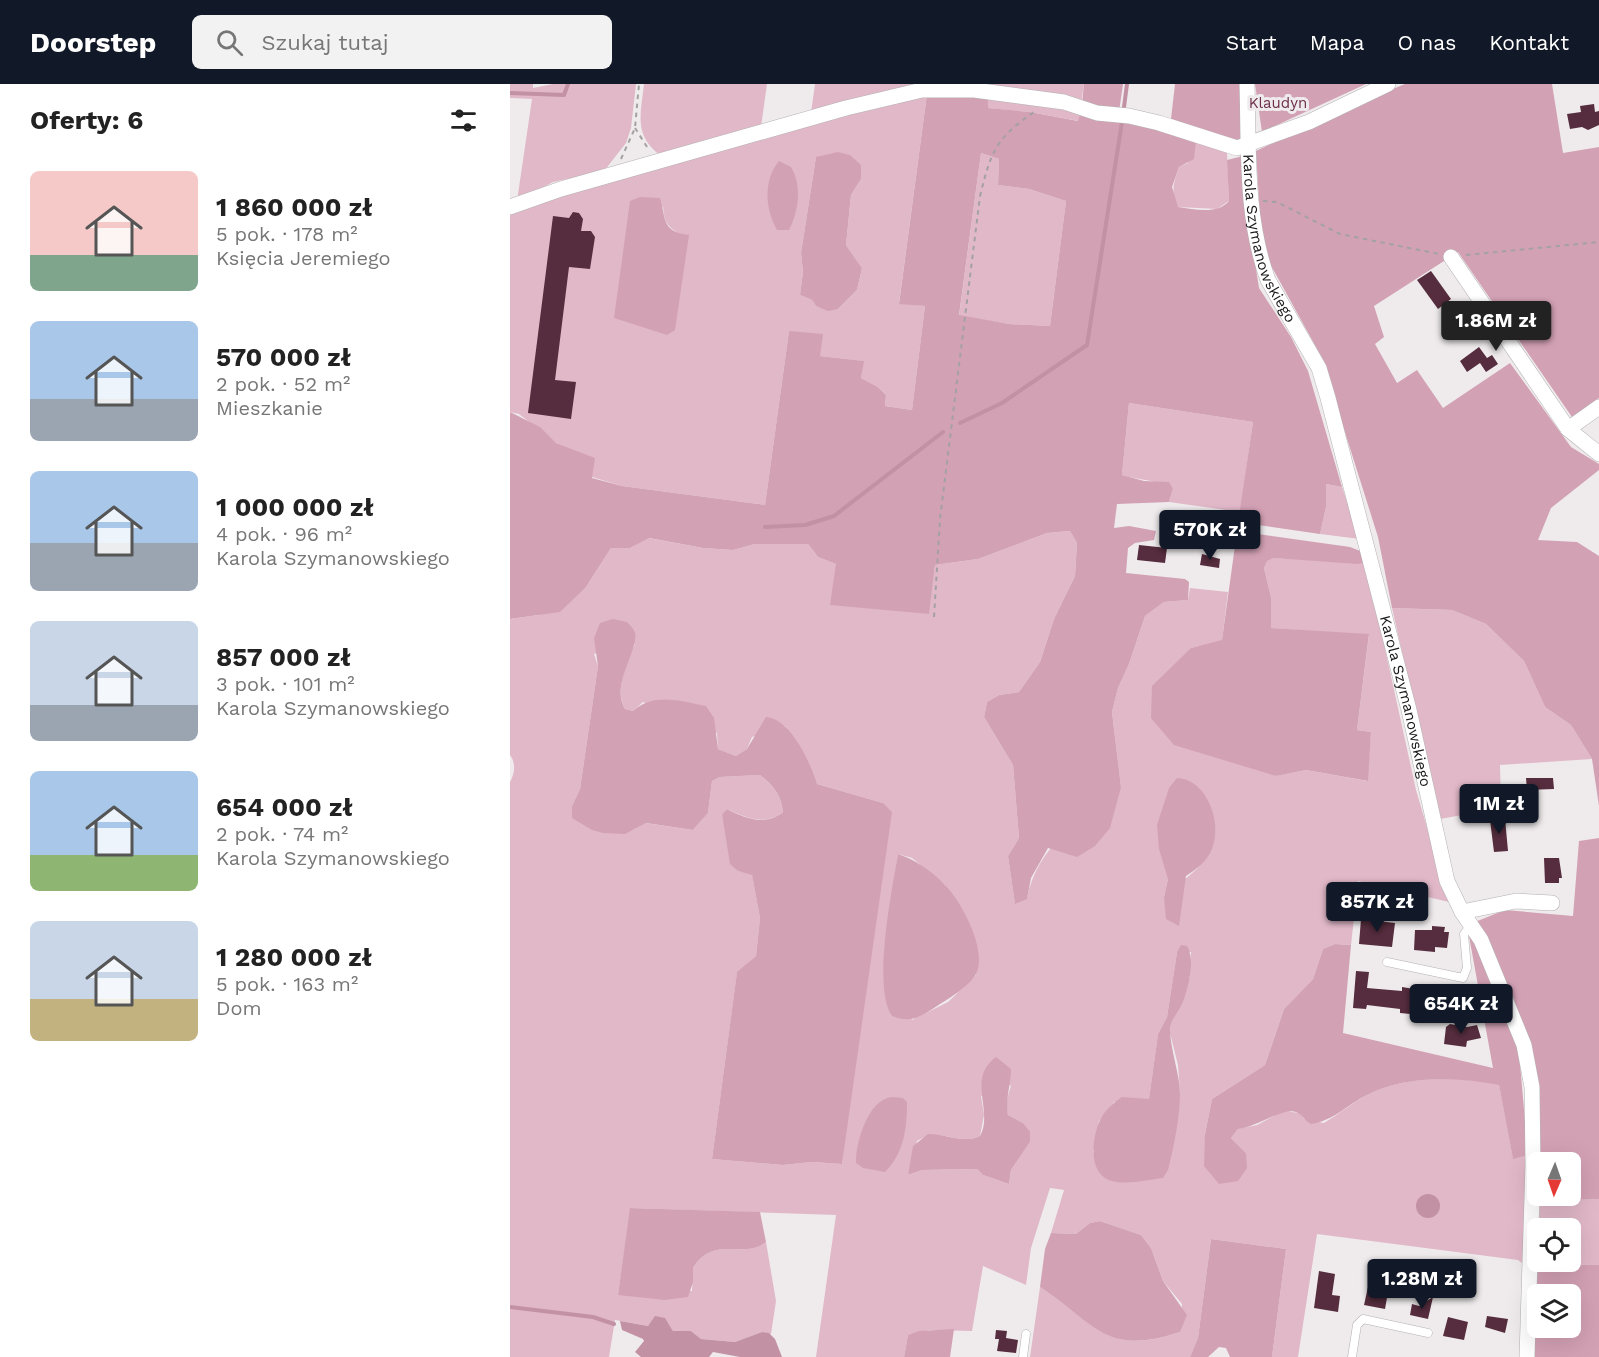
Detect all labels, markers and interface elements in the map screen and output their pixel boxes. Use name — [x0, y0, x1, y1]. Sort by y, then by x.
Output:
search box — [192, 15, 612, 69]
text: Doorstep — [30, 26, 156, 59]
icon: search — [213, 26, 246, 59]
text: Szukaj tutaj — [261, 30, 389, 55]
text: Start — [1226, 30, 1277, 55]
text: Mapa — [1310, 30, 1364, 55]
text: O nas — [1397, 30, 1456, 55]
text: Kontakt — [1489, 30, 1569, 55]
park label: Klaudyn — [1249, 94, 1307, 112]
icon: filters — [447, 104, 480, 137]
text: Oferty: 6 — [30, 105, 143, 135]
street label: Karola Szymanowskiego — [1239, 154, 1300, 326]
text: 1 860 000 zł — [216, 192, 373, 222]
icon: home — [78, 195, 150, 267]
text: 5 pok. · 178 m² — [216, 222, 358, 246]
text: Księcia Jeremiego — [216, 246, 391, 270]
pin: 1.86M zł — [1434, 301, 1558, 352]
text: 1.86M zł — [1455, 308, 1537, 332]
text: 570 000 zł — [216, 342, 351, 372]
icon: home — [78, 345, 150, 417]
text: 2 pok. · 52 m² — [216, 372, 350, 396]
text: Mieszkanie — [216, 396, 323, 420]
text: 1 000 000 zł — [216, 492, 374, 522]
icon: home — [78, 495, 150, 567]
pin: 570K zł — [1155, 510, 1265, 561]
text: 570K zł — [1173, 517, 1247, 541]
text: 4 pok. · 96 m² — [216, 522, 352, 546]
text: Karola Szymanowskiego — [216, 546, 450, 570]
street label: Karola Szymanowskiego — [1376, 614, 1435, 788]
text: 857 000 zł — [216, 642, 351, 672]
icon: home — [78, 645, 150, 717]
text: 3 pok. · 101 m² — [216, 672, 355, 696]
text: Karola Szymanowskiego — [216, 696, 450, 720]
pin: 1M zł — [1457, 784, 1541, 835]
text: 1M zł — [1474, 791, 1524, 815]
text: 654 000 zł — [216, 792, 353, 822]
icon: home — [78, 795, 150, 867]
text: 2 pok. · 74 m² — [216, 822, 348, 846]
text: Karola Szymanowskiego — [216, 846, 450, 870]
pin: 857K zł — [1322, 882, 1432, 933]
text: 857K zł — [1340, 889, 1414, 913]
text: 1 280 000 zł — [216, 942, 372, 972]
icon: home — [78, 945, 150, 1017]
text: 5 pok. · 163 m² — [216, 972, 358, 996]
pin: 654K zł — [1406, 984, 1516, 1035]
text: 654K zł — [1424, 991, 1498, 1015]
text: Dom — [216, 996, 261, 1020]
north arrow — [1527, 1152, 1581, 1206]
map controls — [1527, 1152, 1581, 1338]
button: locate — [1527, 1218, 1581, 1272]
pin: 1.28M zł — [1360, 1259, 1484, 1310]
text: 1.28M zł — [1381, 1266, 1463, 1290]
button: layers — [1527, 1284, 1581, 1338]

